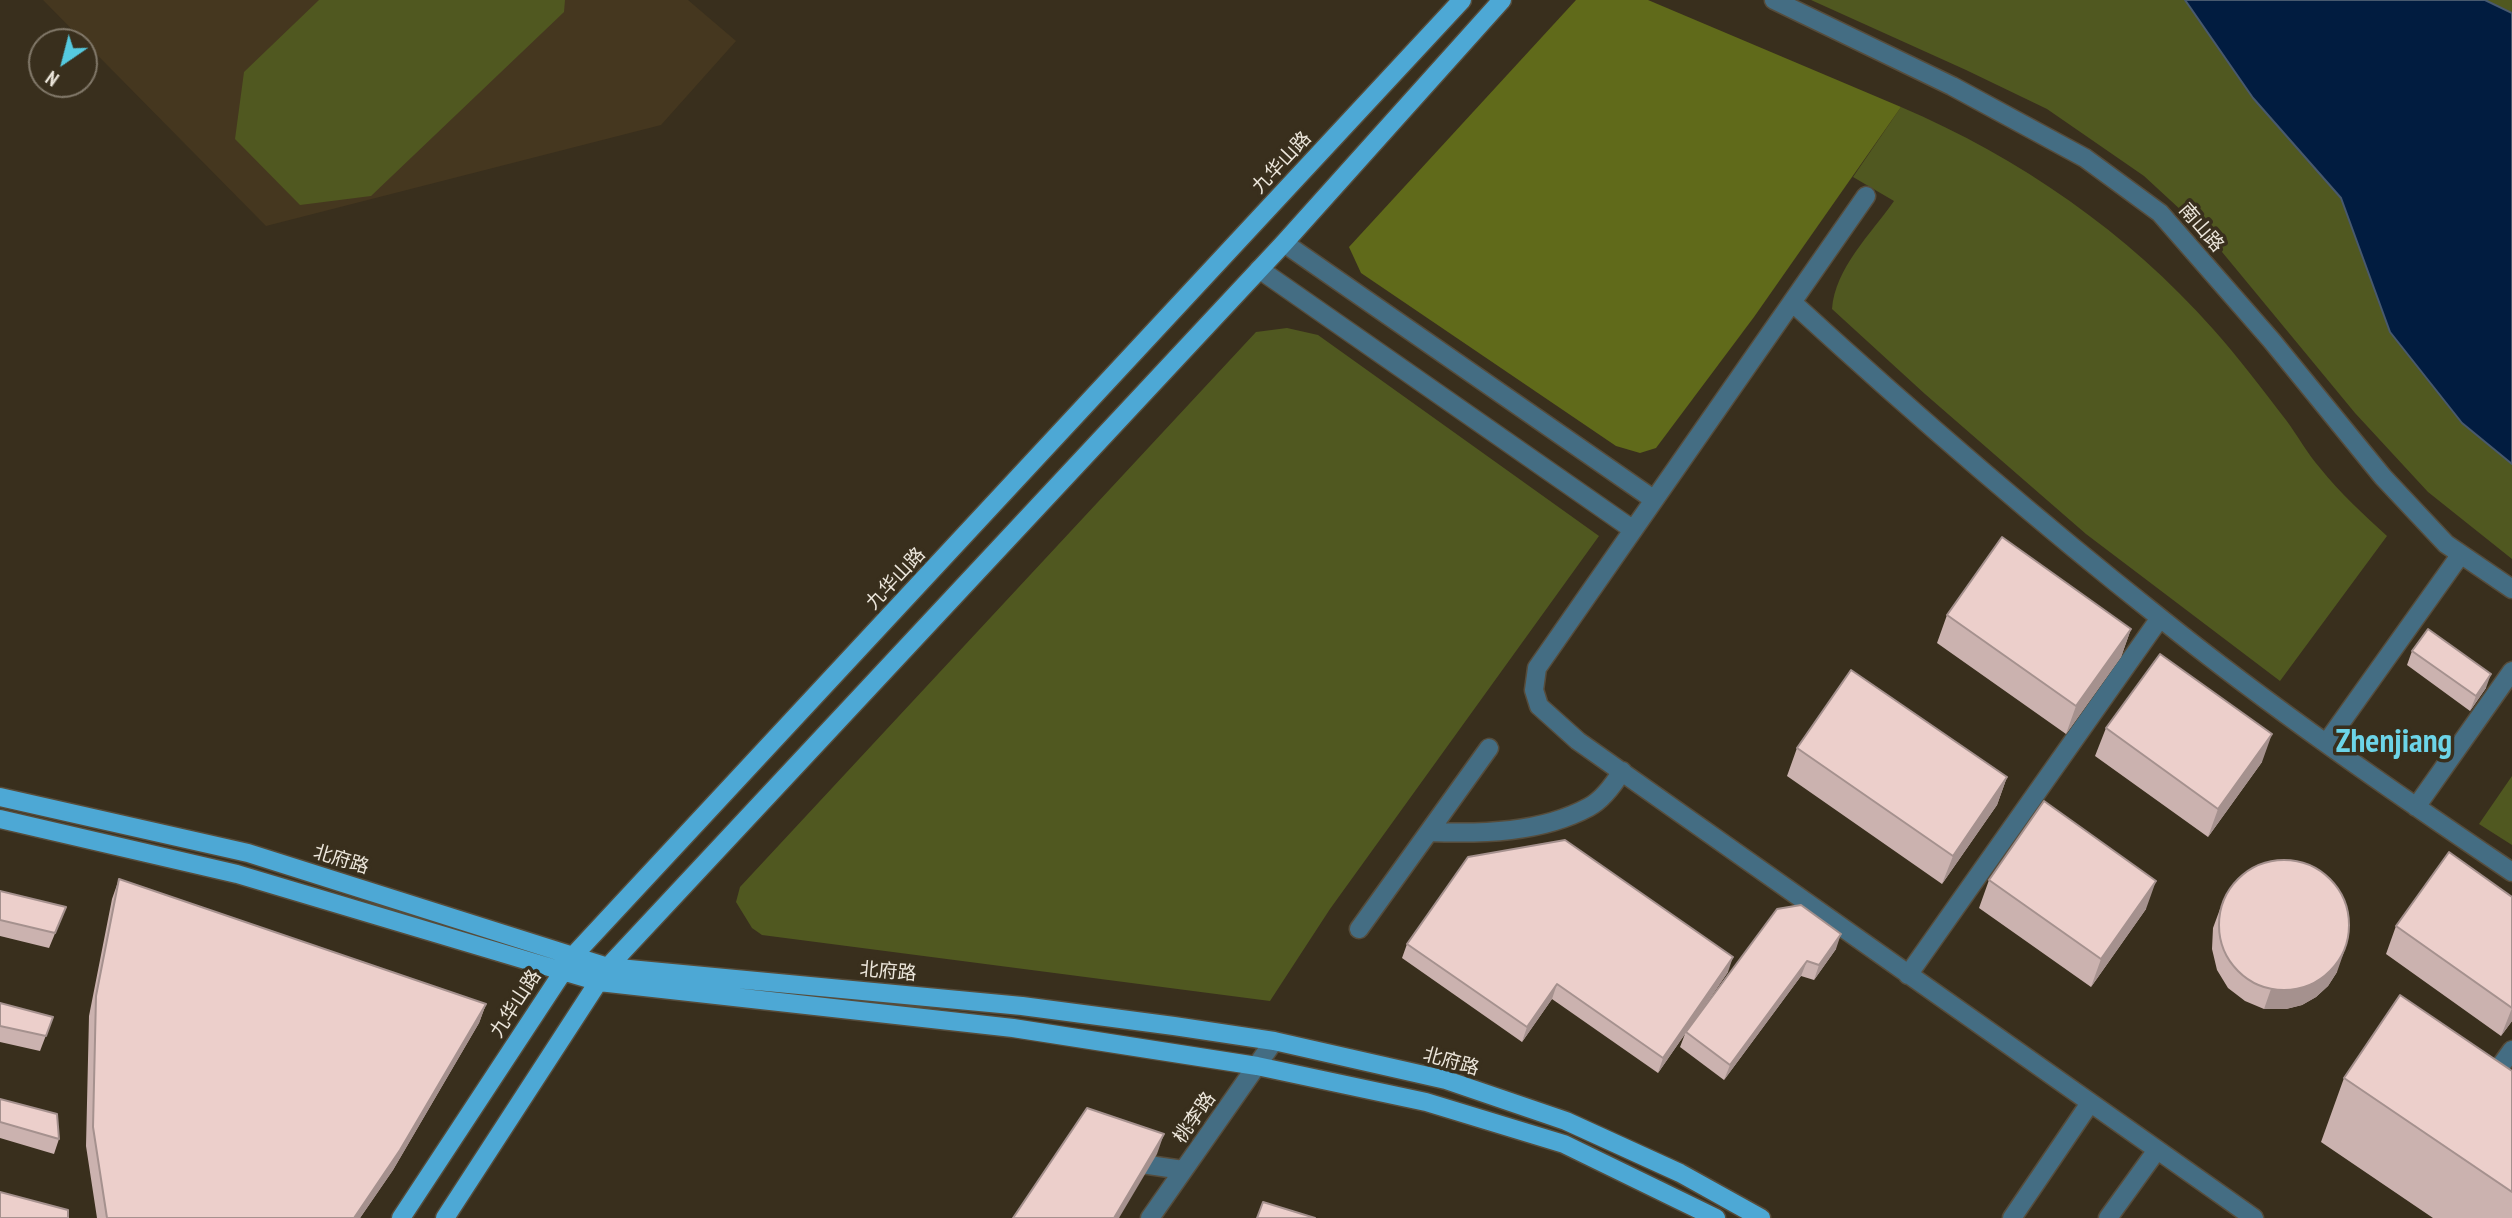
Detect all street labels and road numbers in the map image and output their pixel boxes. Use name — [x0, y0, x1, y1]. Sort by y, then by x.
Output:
street label: 九华山路 — [1248, 127, 1316, 199]
street label: 南山路 — [2174, 199, 2228, 257]
street label: 九华山路 — [862, 543, 930, 615]
street label: 北府路 — [310, 841, 372, 879]
street label: 北府路 — [859, 958, 917, 986]
street label: 九华山路 — [486, 966, 546, 1042]
street label: 北府路 — [1420, 1043, 1482, 1081]
street label: 桃李路 — [1169, 1088, 1221, 1148]

